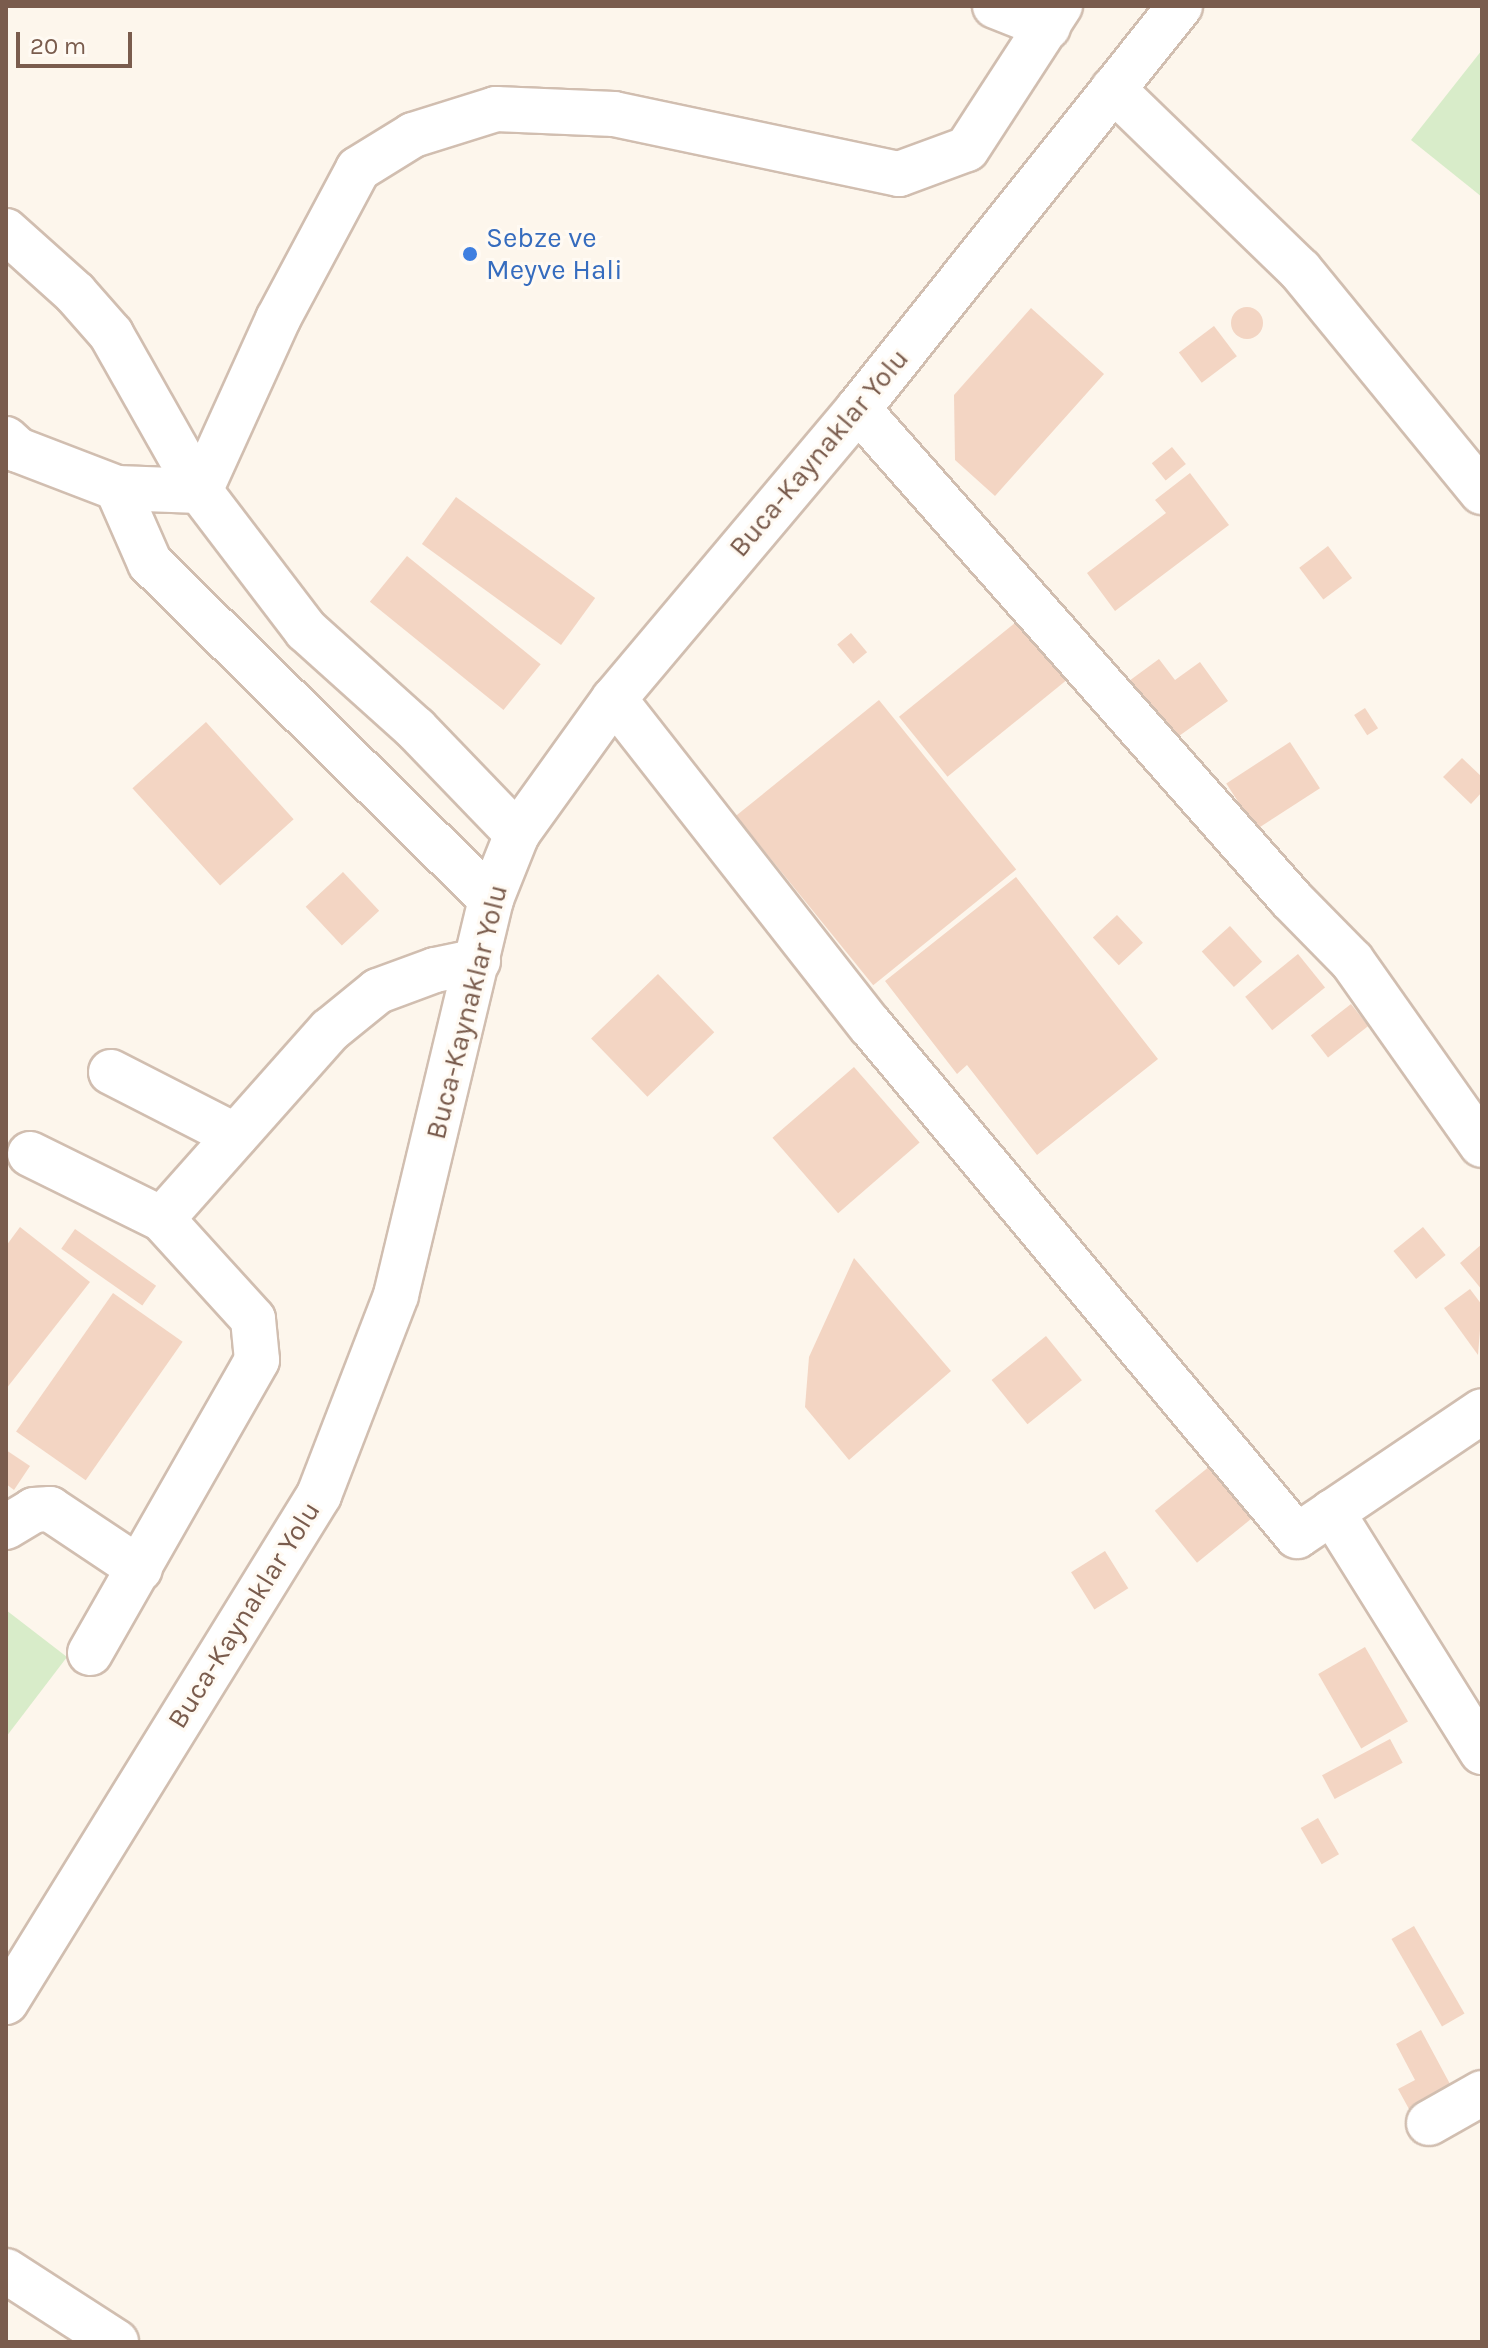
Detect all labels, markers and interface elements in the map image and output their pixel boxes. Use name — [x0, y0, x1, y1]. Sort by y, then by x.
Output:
scale bar — [20, 16, 136, 66]
text: 20 m — [30, 32, 86, 60]
place label: Sebze ve Meyve Hali — [486, 221, 623, 287]
marker: Sebze ve Meyve Hali — [461, 245, 479, 263]
street label: Buca-Kaynaklar Yolu — [722, 342, 916, 564]
street label: Buca-Kaynaklar Yolu — [419, 881, 515, 1143]
street label: Buca-Kaynaklar Yolu — [161, 1495, 327, 1735]

